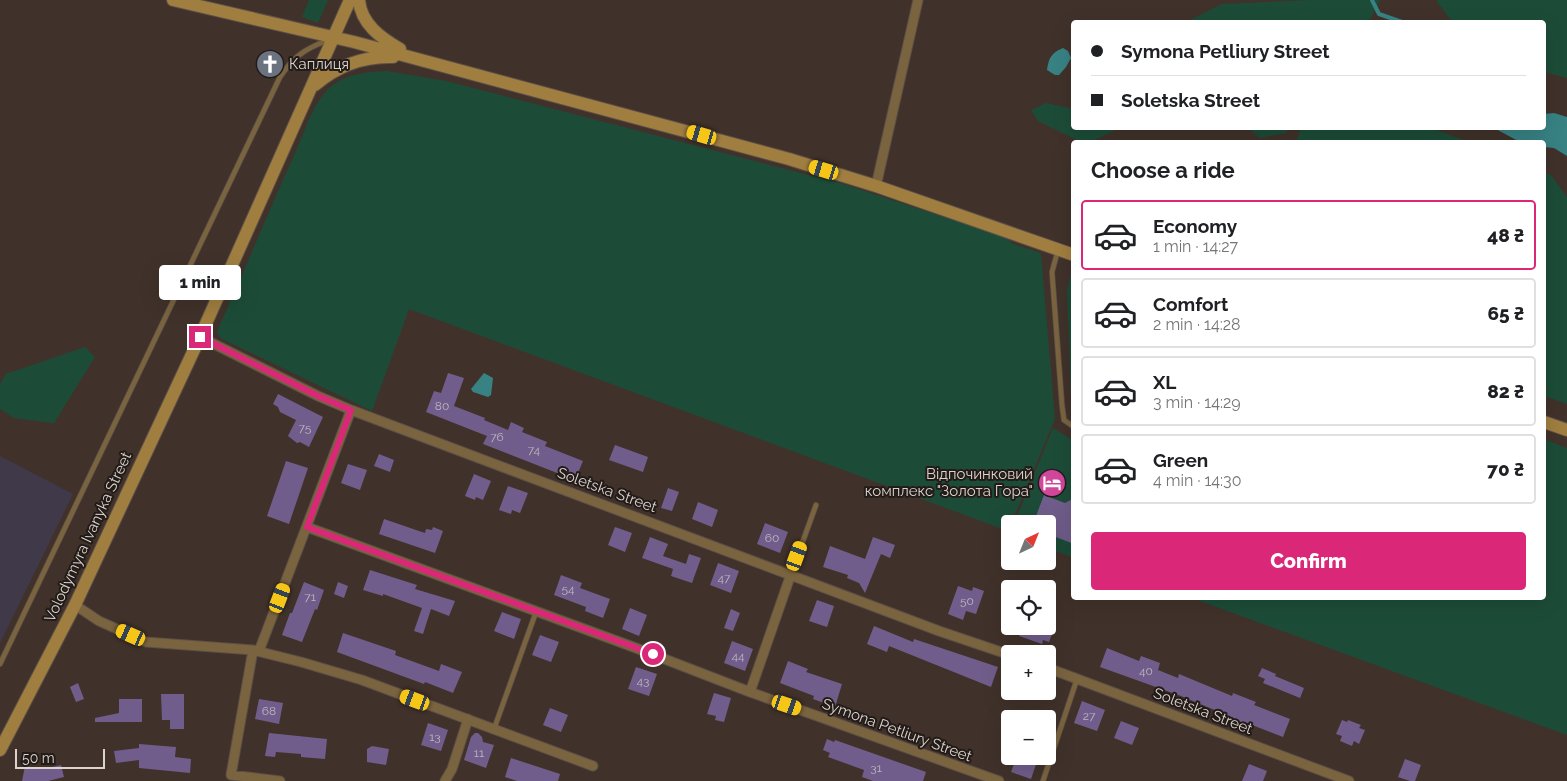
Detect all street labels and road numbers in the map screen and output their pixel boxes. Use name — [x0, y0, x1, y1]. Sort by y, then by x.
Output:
street label: Volodymyra Ivanyka Street — [41, 449, 135, 625]
street label: Soletska Street — [555, 464, 659, 516]
street label: Soletska Street — [1151, 684, 1255, 738]
street label: Symona Petliury Street — [820, 695, 974, 765]

